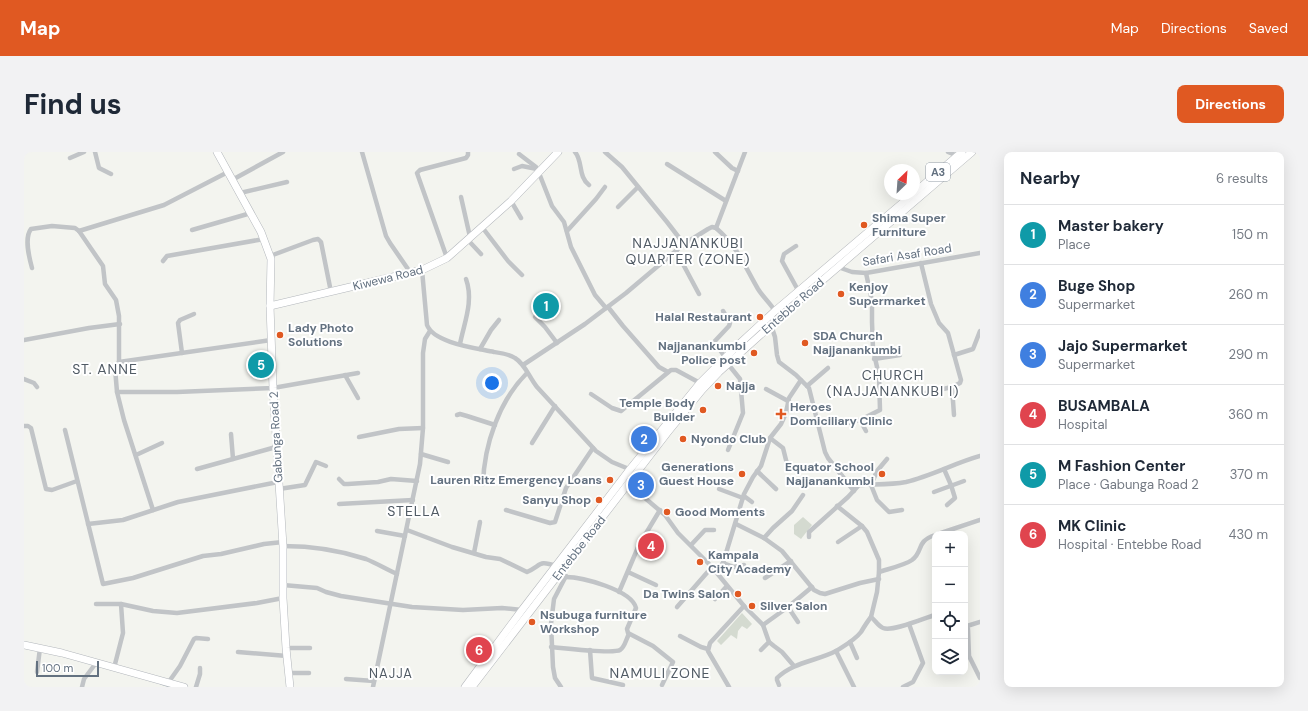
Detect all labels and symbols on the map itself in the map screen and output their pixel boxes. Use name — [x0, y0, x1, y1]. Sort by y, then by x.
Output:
road number: A3 — [926, 163, 950, 181]
north arrow — [884, 164, 920, 200]
place label: Shima Super Furniture — [872, 210, 946, 240]
marker: Shima Super Furniture — [859, 220, 869, 230]
district label: NAJJANANKUBI QUARTER (ZONE) — [625, 234, 751, 268]
street label: Safari Asaf Road — [861, 240, 953, 270]
street label: Kiwewa Road — [351, 262, 425, 294]
street label: Entebbe Road — [758, 274, 828, 338]
place label: Kenjoy Supermarket — [849, 279, 926, 309]
marker: Kenjoy Supermarket — [836, 289, 846, 299]
pin: 1 — [533, 291, 559, 321]
place label: Halal Restaurant — [655, 309, 752, 325]
marker: Halal Restaurant — [755, 312, 765, 322]
place label: Lady Photo Solutions — [288, 320, 354, 350]
place label: SDA Church Najjanankumbi — [813, 328, 901, 358]
marker: Lady Photo Solutions — [275, 330, 285, 340]
place label: Najjanankumbi Police post — [658, 338, 746, 368]
marker: SDA Church Najjanankumbi — [800, 338, 810, 348]
marker: Najjanankumbi Police post — [749, 348, 759, 358]
pin: 5 — [248, 350, 274, 380]
district label: ST. ANNE — [72, 360, 138, 378]
district label: CHURCH (NAJJANANKUBI I) — [826, 366, 960, 400]
your location — [482, 373, 502, 393]
place label: Najja — [726, 378, 755, 394]
marker: Najja — [713, 381, 723, 391]
street label: Gabunga Road 2 — [266, 391, 286, 483]
place label: Temple Body Builder — [619, 395, 696, 425]
place label: Heroes Domiciliary Clinic — [790, 399, 893, 429]
marker: Temple Body Builder — [698, 405, 708, 415]
marker: Heroes Domiciliary Clinic — [775, 408, 787, 420]
pin: 2 — [631, 424, 657, 454]
place label: Nyondo Club — [691, 431, 767, 447]
marker: Nyondo Club — [678, 434, 688, 444]
place label: Generations Guest House — [659, 459, 734, 489]
place label: Equator School Najjanankumbi — [785, 459, 874, 489]
marker: Generations Guest House — [737, 469, 747, 479]
marker: Equator School Najjanankumbi — [877, 469, 887, 479]
pin: 3 — [628, 470, 654, 500]
place label: Lauren Ritz Emergency Loans — [430, 472, 602, 488]
marker: Lauren Ritz Emergency Loans — [605, 475, 615, 485]
place label: Sanyu Shop — [522, 492, 591, 508]
marker: Sanyu Shop — [594, 495, 604, 505]
district label: STELLA — [387, 502, 441, 520]
place label: Good Moments — [675, 504, 765, 520]
marker: Good Moments — [662, 507, 672, 517]
street label: Entebbe Road — [549, 512, 609, 584]
pin: 4 — [638, 531, 664, 561]
place label: Kampala City Academy — [708, 547, 792, 577]
marker: Kampala City Academy — [695, 557, 705, 567]
place label: Da Twins Salon — [643, 586, 730, 602]
marker: Da Twins Salon — [733, 589, 743, 599]
place label: Silver Salon — [760, 598, 827, 614]
marker: Silver Salon — [747, 601, 757, 611]
place label: Nsubuga furniture Workshop — [540, 607, 647, 637]
marker: Nsubuga furniture Workshop — [527, 617, 537, 627]
pin: 6 — [466, 635, 492, 665]
scale bar — [36, 659, 99, 678]
district label: NAMULI ZONE — [609, 664, 711, 682]
district label: NAJJA — [369, 665, 413, 682]

